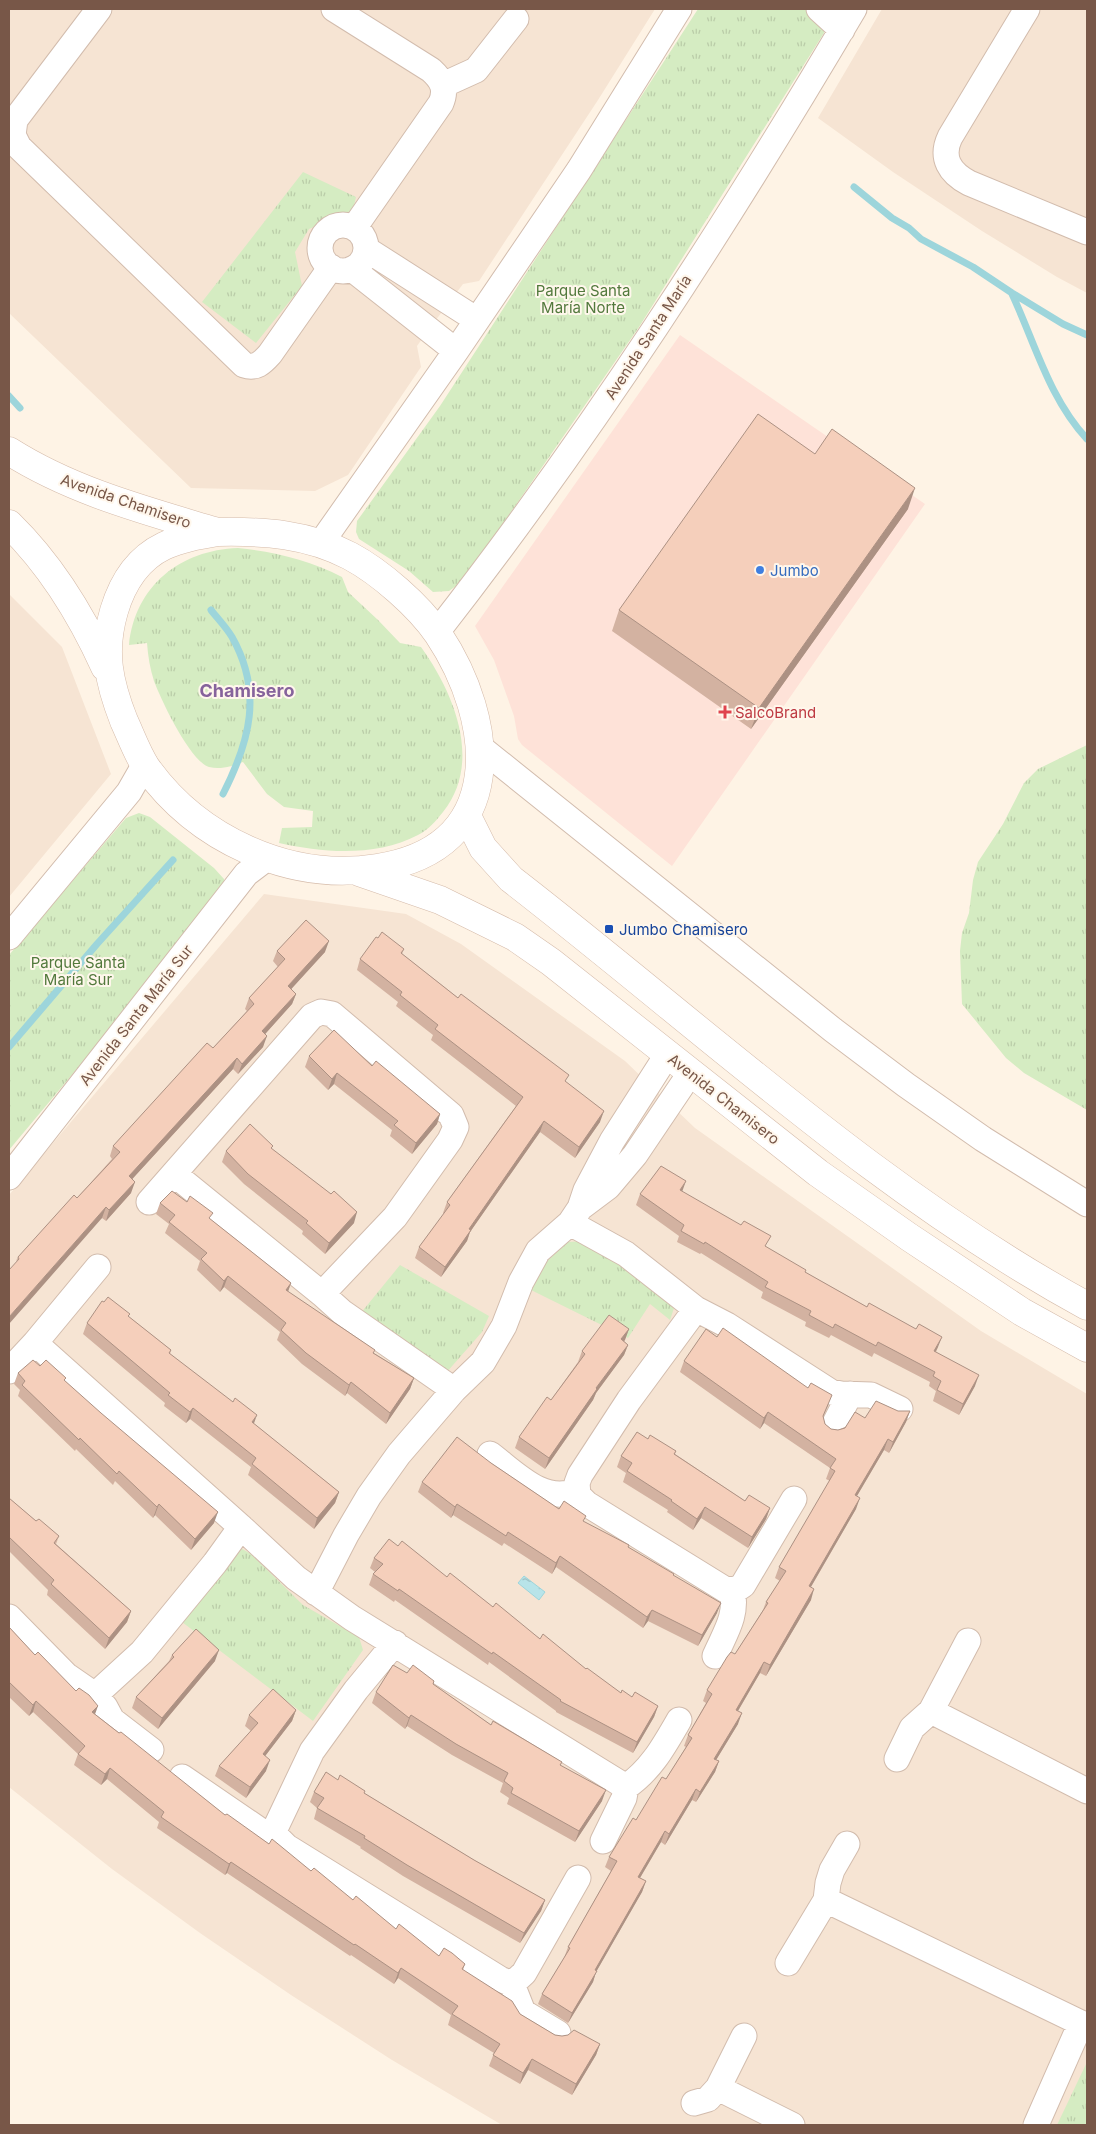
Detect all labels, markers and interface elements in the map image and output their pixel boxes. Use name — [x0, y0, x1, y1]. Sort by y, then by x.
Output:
street label: Avenida Santa María — [601, 271, 695, 403]
park label: Parque Santa María Norte — [536, 281, 630, 317]
street label: Avenida Chamisero — [58, 470, 194, 532]
place label: Jumbo — [770, 561, 819, 580]
marker: Jumbo — [754, 564, 766, 576]
district label: Chamisero — [199, 680, 295, 701]
place label: SalcoBrand — [735, 703, 816, 722]
marker: SalcoBrand — [719, 706, 731, 718]
place label: Jumbo Chamisero — [619, 920, 748, 939]
marker: Jumbo Chamisero — [603, 923, 615, 935]
street label: Avenida Santa María Sur — [75, 941, 197, 1089]
park label: Parque Santa María Sur — [31, 953, 125, 989]
street label: Avenida Chamisero — [664, 1049, 784, 1149]

